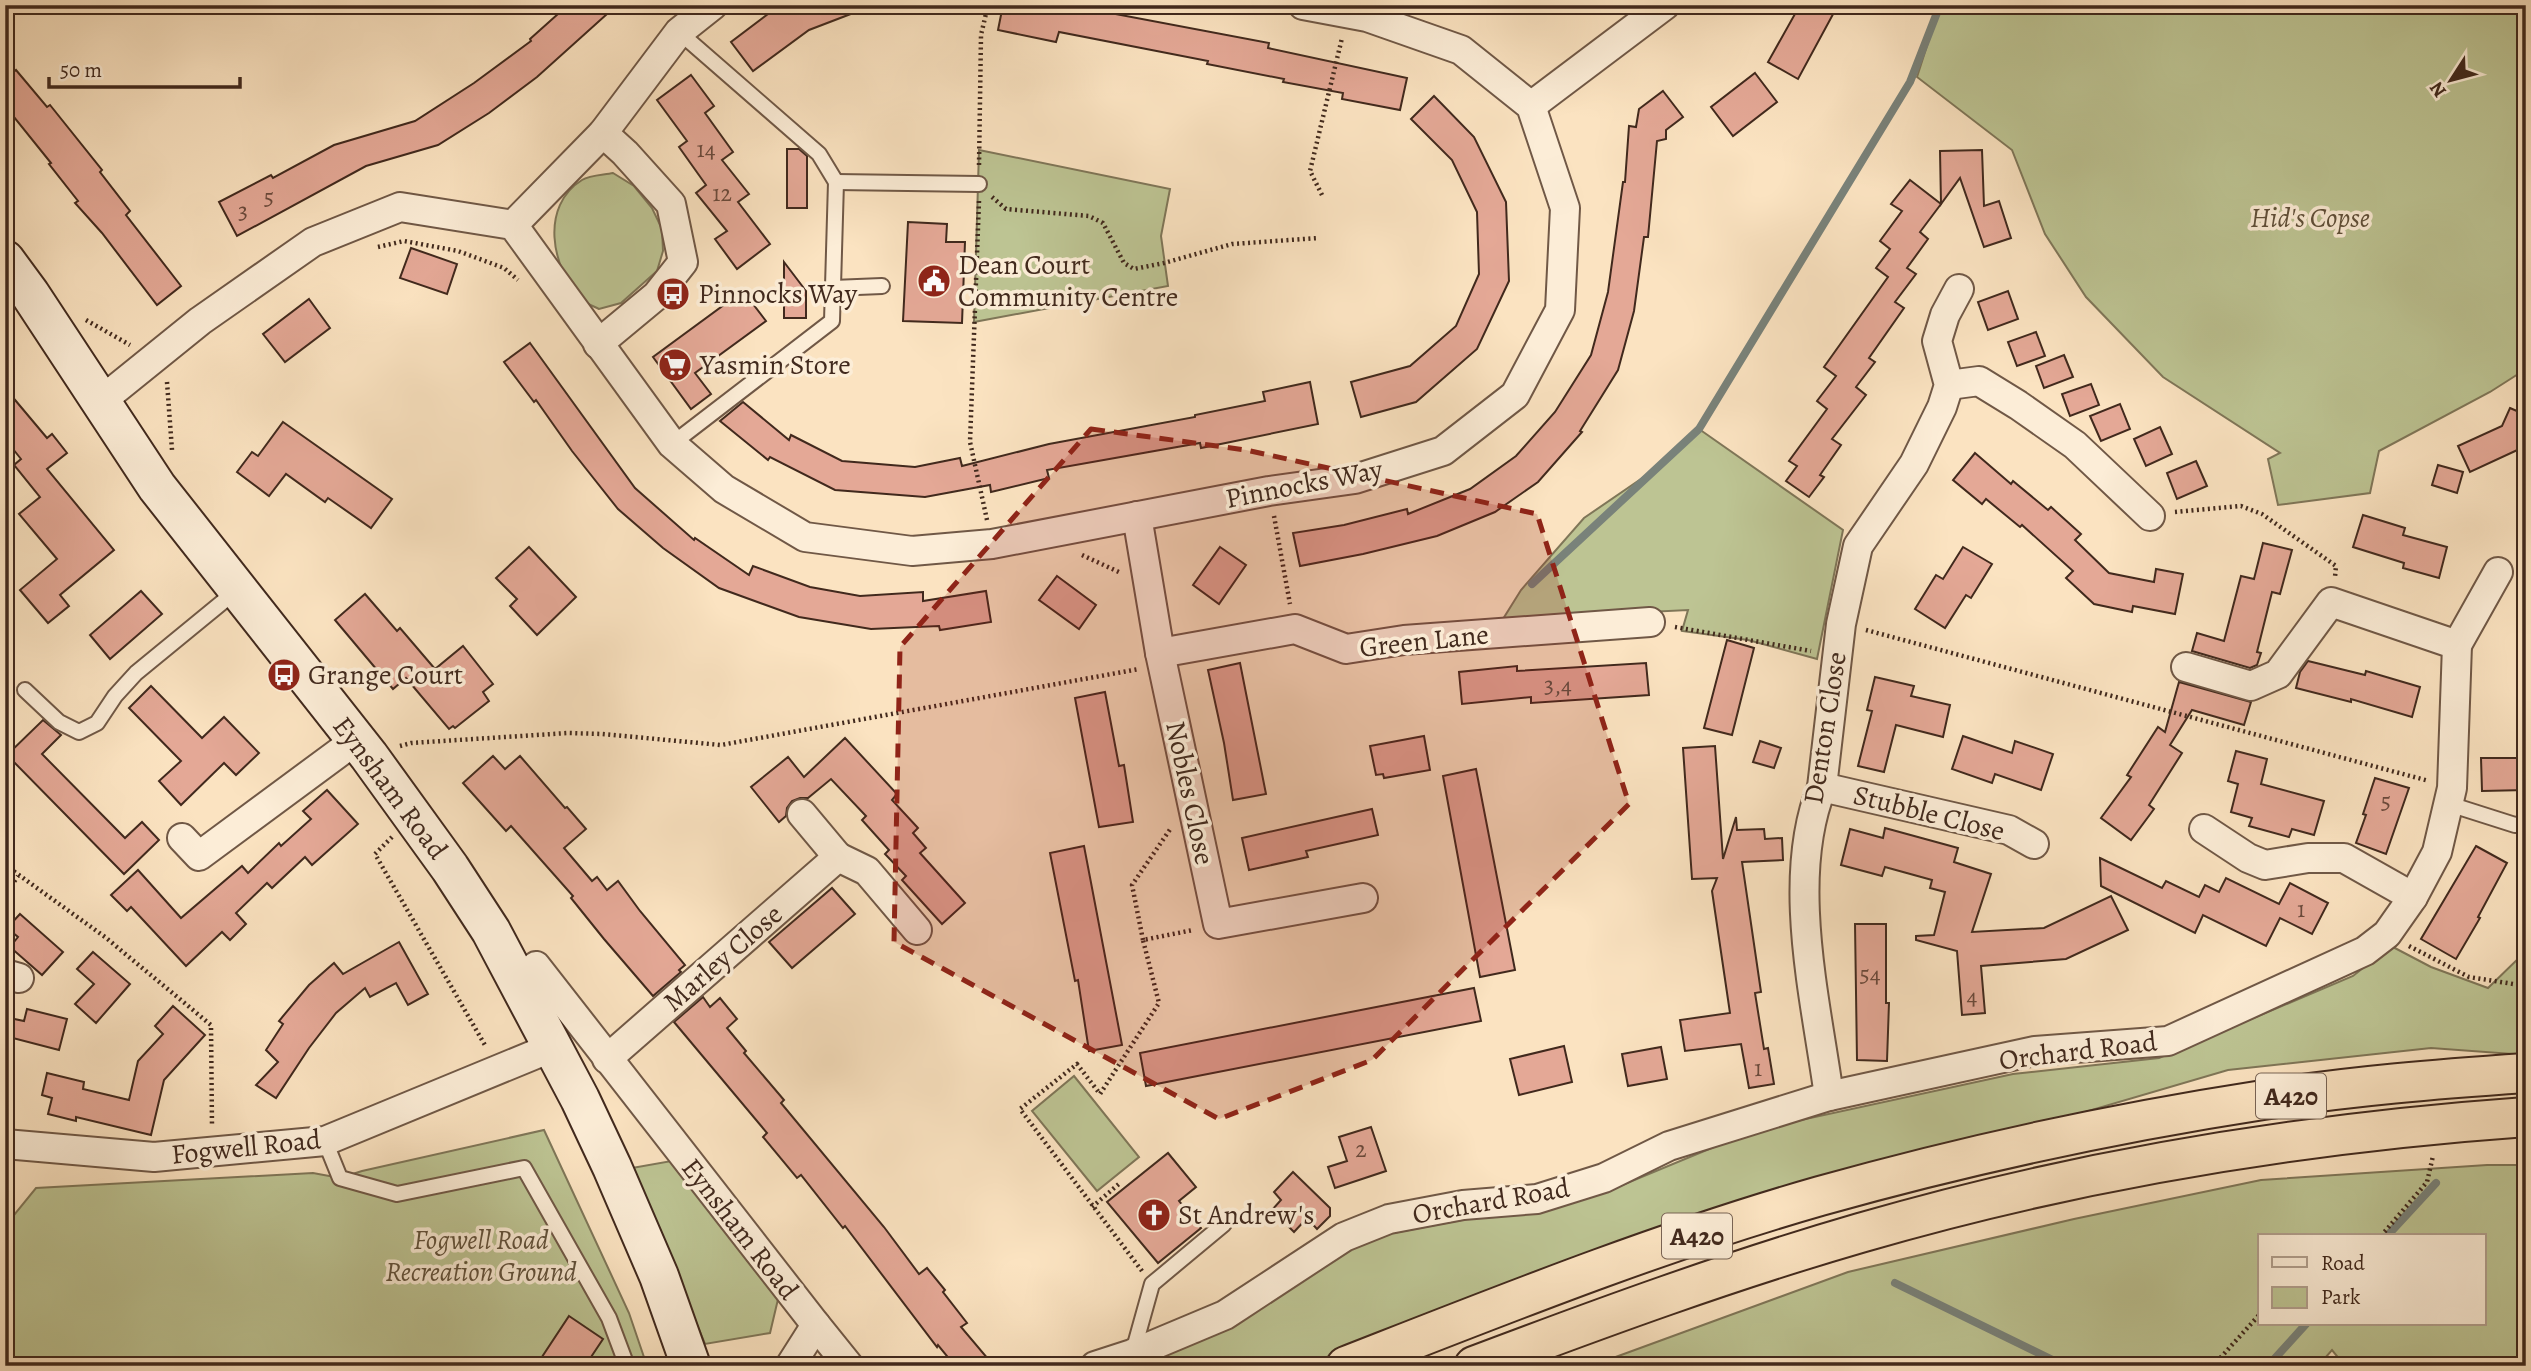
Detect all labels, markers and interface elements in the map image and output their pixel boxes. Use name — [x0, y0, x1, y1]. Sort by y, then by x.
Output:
scale bar — [49, 46, 240, 90]
north arrow — [2416, 46, 2486, 116]
text: 50 m — [60, 56, 102, 84]
text: N — [2423, 76, 2453, 103]
house number: 14 — [696, 133, 716, 165]
house number: 12 — [712, 177, 732, 209]
house number: 5 — [264, 181, 274, 213]
house number: 3 — [238, 195, 248, 227]
park label: Hid's Copse — [2250, 199, 2370, 237]
place label: Dean Court Community Centre — [958, 246, 1178, 316]
public building icon: Dean Court Community Centre — [915, 262, 953, 300]
bus stop icon: Pinnocks Way — [654, 275, 692, 313]
place label: Pinnocks Way — [698, 275, 858, 313]
supermarket icon: Yasmin Store — [656, 346, 694, 384]
place label: Yasmin Store — [699, 346, 851, 384]
street label: Pinnocks Way — [1222, 450, 1386, 518]
street label: Green Lane — [1358, 615, 1490, 667]
street label: Denton Close — [1794, 649, 1856, 807]
bus stop icon: Grange Court — [265, 656, 303, 694]
place label: Grange Court — [308, 656, 463, 694]
house number: 3,4 — [1544, 669, 1572, 701]
street label: Eynsham Road — [324, 709, 457, 868]
street label: Nobles Close — [1156, 718, 1224, 868]
street label: Stubble Close — [1849, 776, 2009, 850]
house number: 5 — [2381, 785, 2391, 817]
house number: 1 — [2297, 893, 2305, 925]
street label: Marley Close — [655, 896, 791, 1020]
house number: 54 — [1859, 958, 1881, 990]
house number: 4 — [1967, 980, 1978, 1012]
street label: Orchard Road — [1997, 1022, 2160, 1080]
house number: 1 — [1754, 1052, 1762, 1084]
road number: A420 — [2256, 1074, 2326, 1119]
street label: Fogwell Road — [169, 1120, 324, 1174]
house number: 2 — [1355, 1133, 1367, 1165]
street label: Eynsham Road — [673, 1150, 808, 1308]
street label: Orchard Road — [1409, 1168, 1574, 1234]
church icon: St Andrew's — [1135, 1196, 1173, 1234]
place label: St Andrew's — [1178, 1196, 1314, 1234]
road number: A420 — [1662, 1214, 1732, 1259]
park label: Fogwell Road Recreation Ground — [385, 1221, 577, 1291]
legend — [2258, 1234, 2486, 1326]
text: Road — [2321, 1249, 2365, 1277]
text: Park — [2321, 1283, 2361, 1311]

